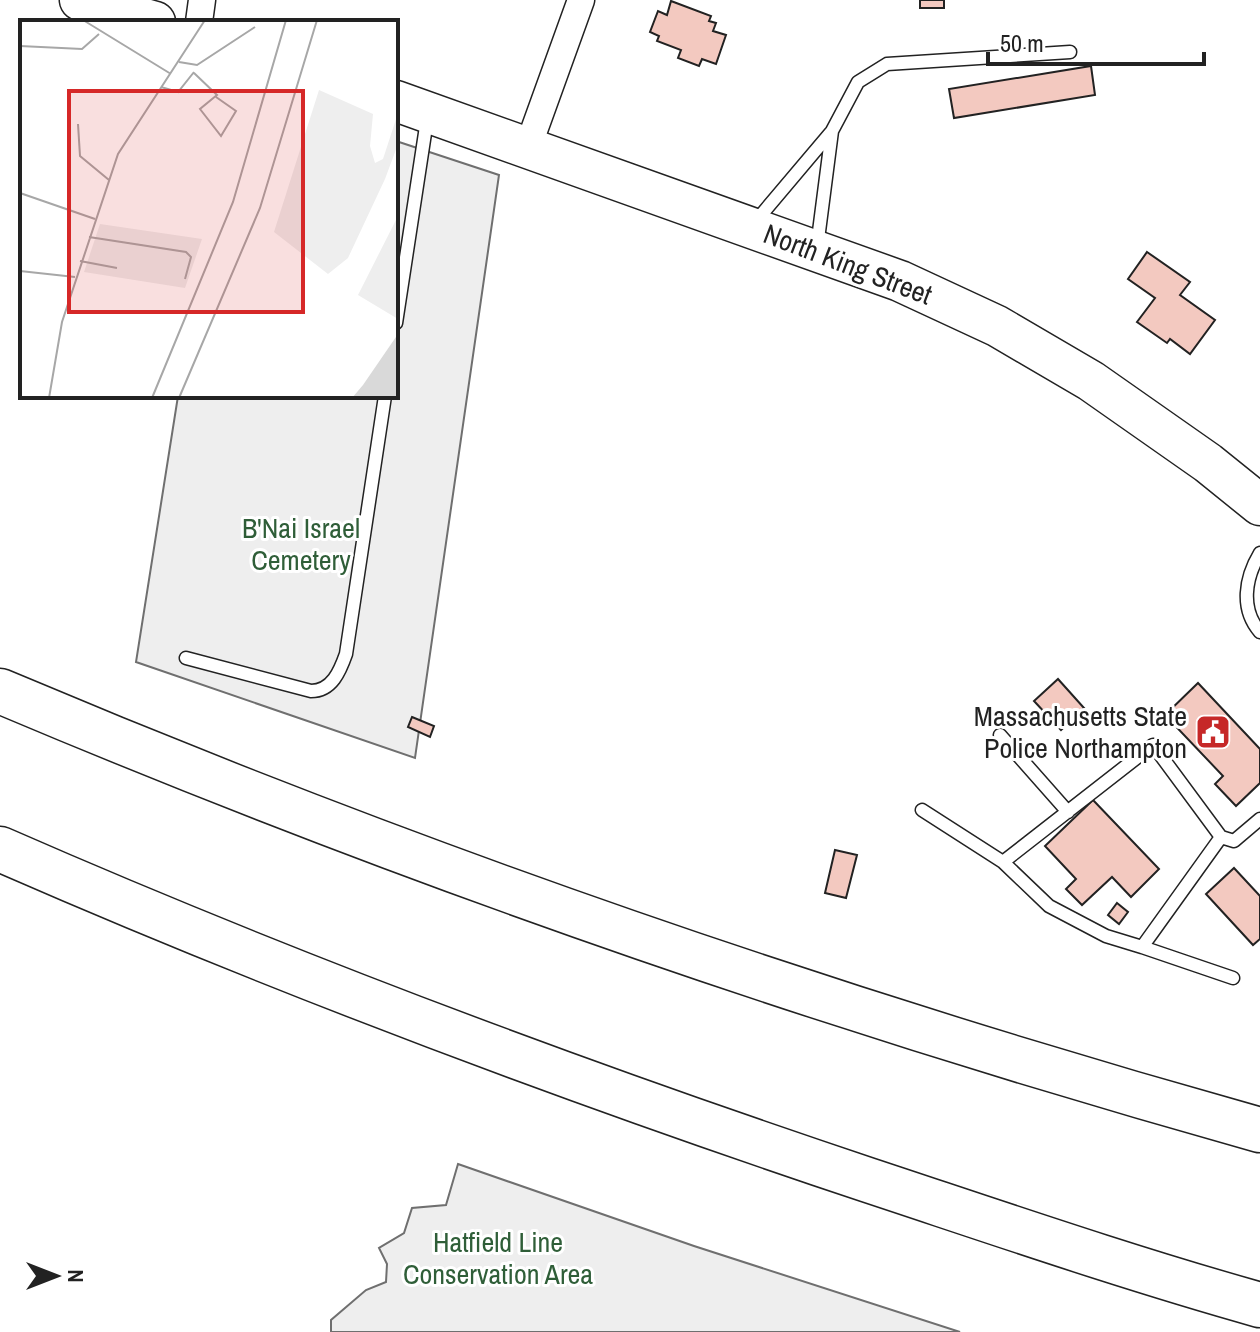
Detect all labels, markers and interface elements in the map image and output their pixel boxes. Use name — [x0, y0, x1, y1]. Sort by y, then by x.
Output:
scale bar — [988, 16, 1204, 66]
inset map — [20, 20, 398, 398]
text: 50 m — [1000, 27, 1044, 59]
street label: North King Street — [758, 214, 938, 314]
park label: B'Nai Israel Cemetery — [242, 509, 360, 579]
place label: Massachusetts State Police Northampton — [974, 697, 1187, 767]
public building icon: Massachusetts State Police Northampton — [1194, 713, 1232, 751]
park label: Hatfield Line Conservation Area — [403, 1223, 593, 1293]
north arrow — [16, 1236, 96, 1316]
text: N — [61, 1269, 91, 1283]

